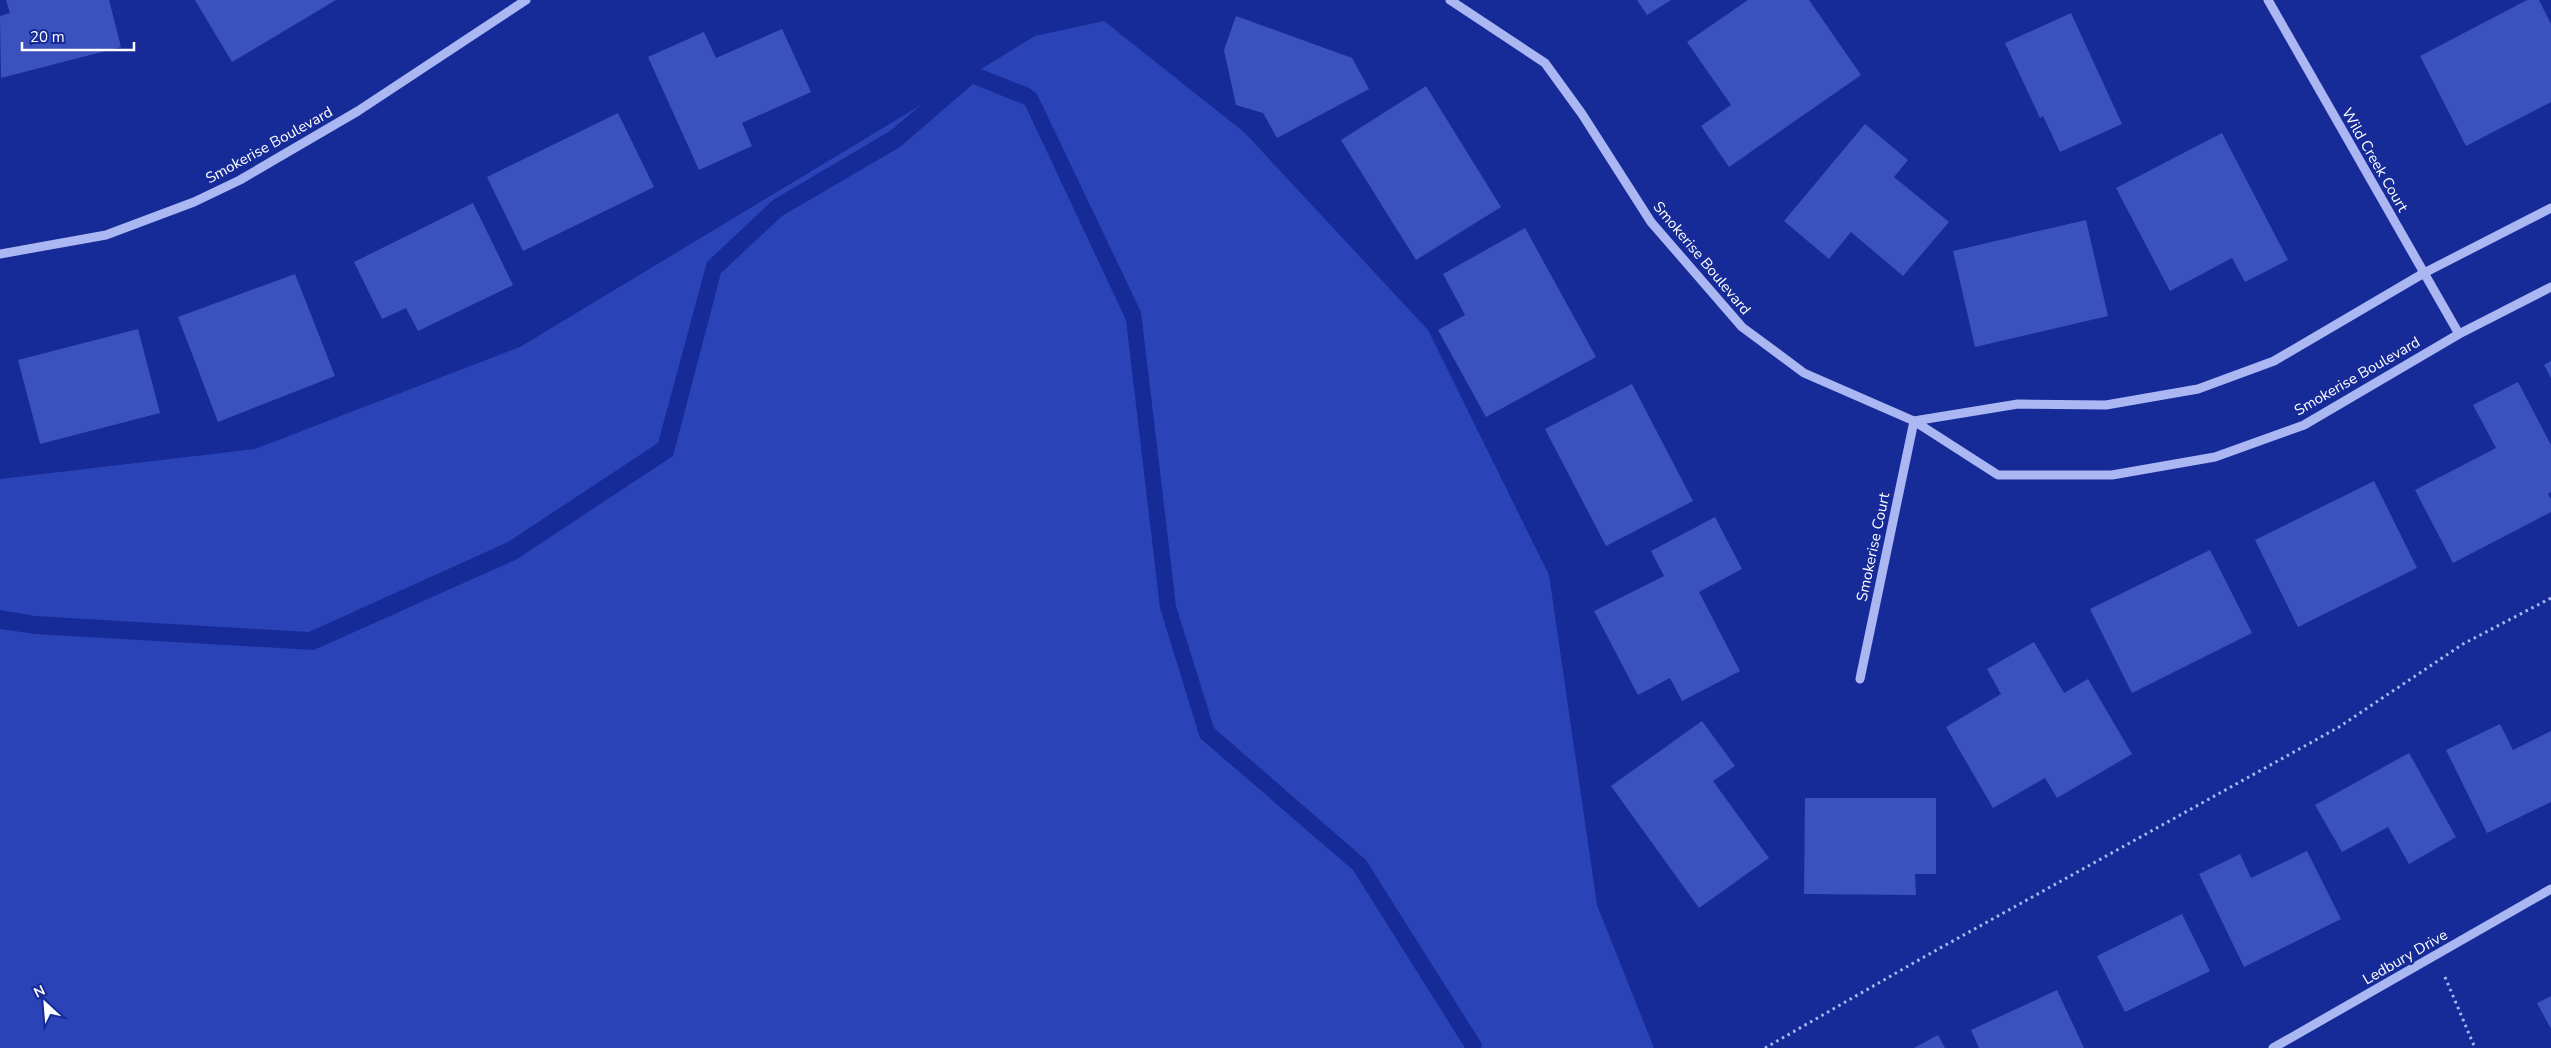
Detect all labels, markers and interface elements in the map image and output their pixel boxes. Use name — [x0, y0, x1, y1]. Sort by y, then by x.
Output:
scale bar — [22, 20, 135, 52]
text: 20 m — [30, 27, 65, 47]
street label: Smokerise Boulevard — [202, 102, 336, 188]
street label: Wild Creek Court — [2337, 104, 2413, 216]
street label: Smokerise Boulevard — [1649, 197, 1755, 319]
street label: Smokerise Boulevard — [2290, 332, 2424, 420]
street label: Smokerise Court — [1852, 490, 1894, 603]
street label: Ledbury Drive — [2359, 925, 2451, 989]
north arrow — [20, 978, 70, 1028]
text: N — [31, 981, 48, 1003]

